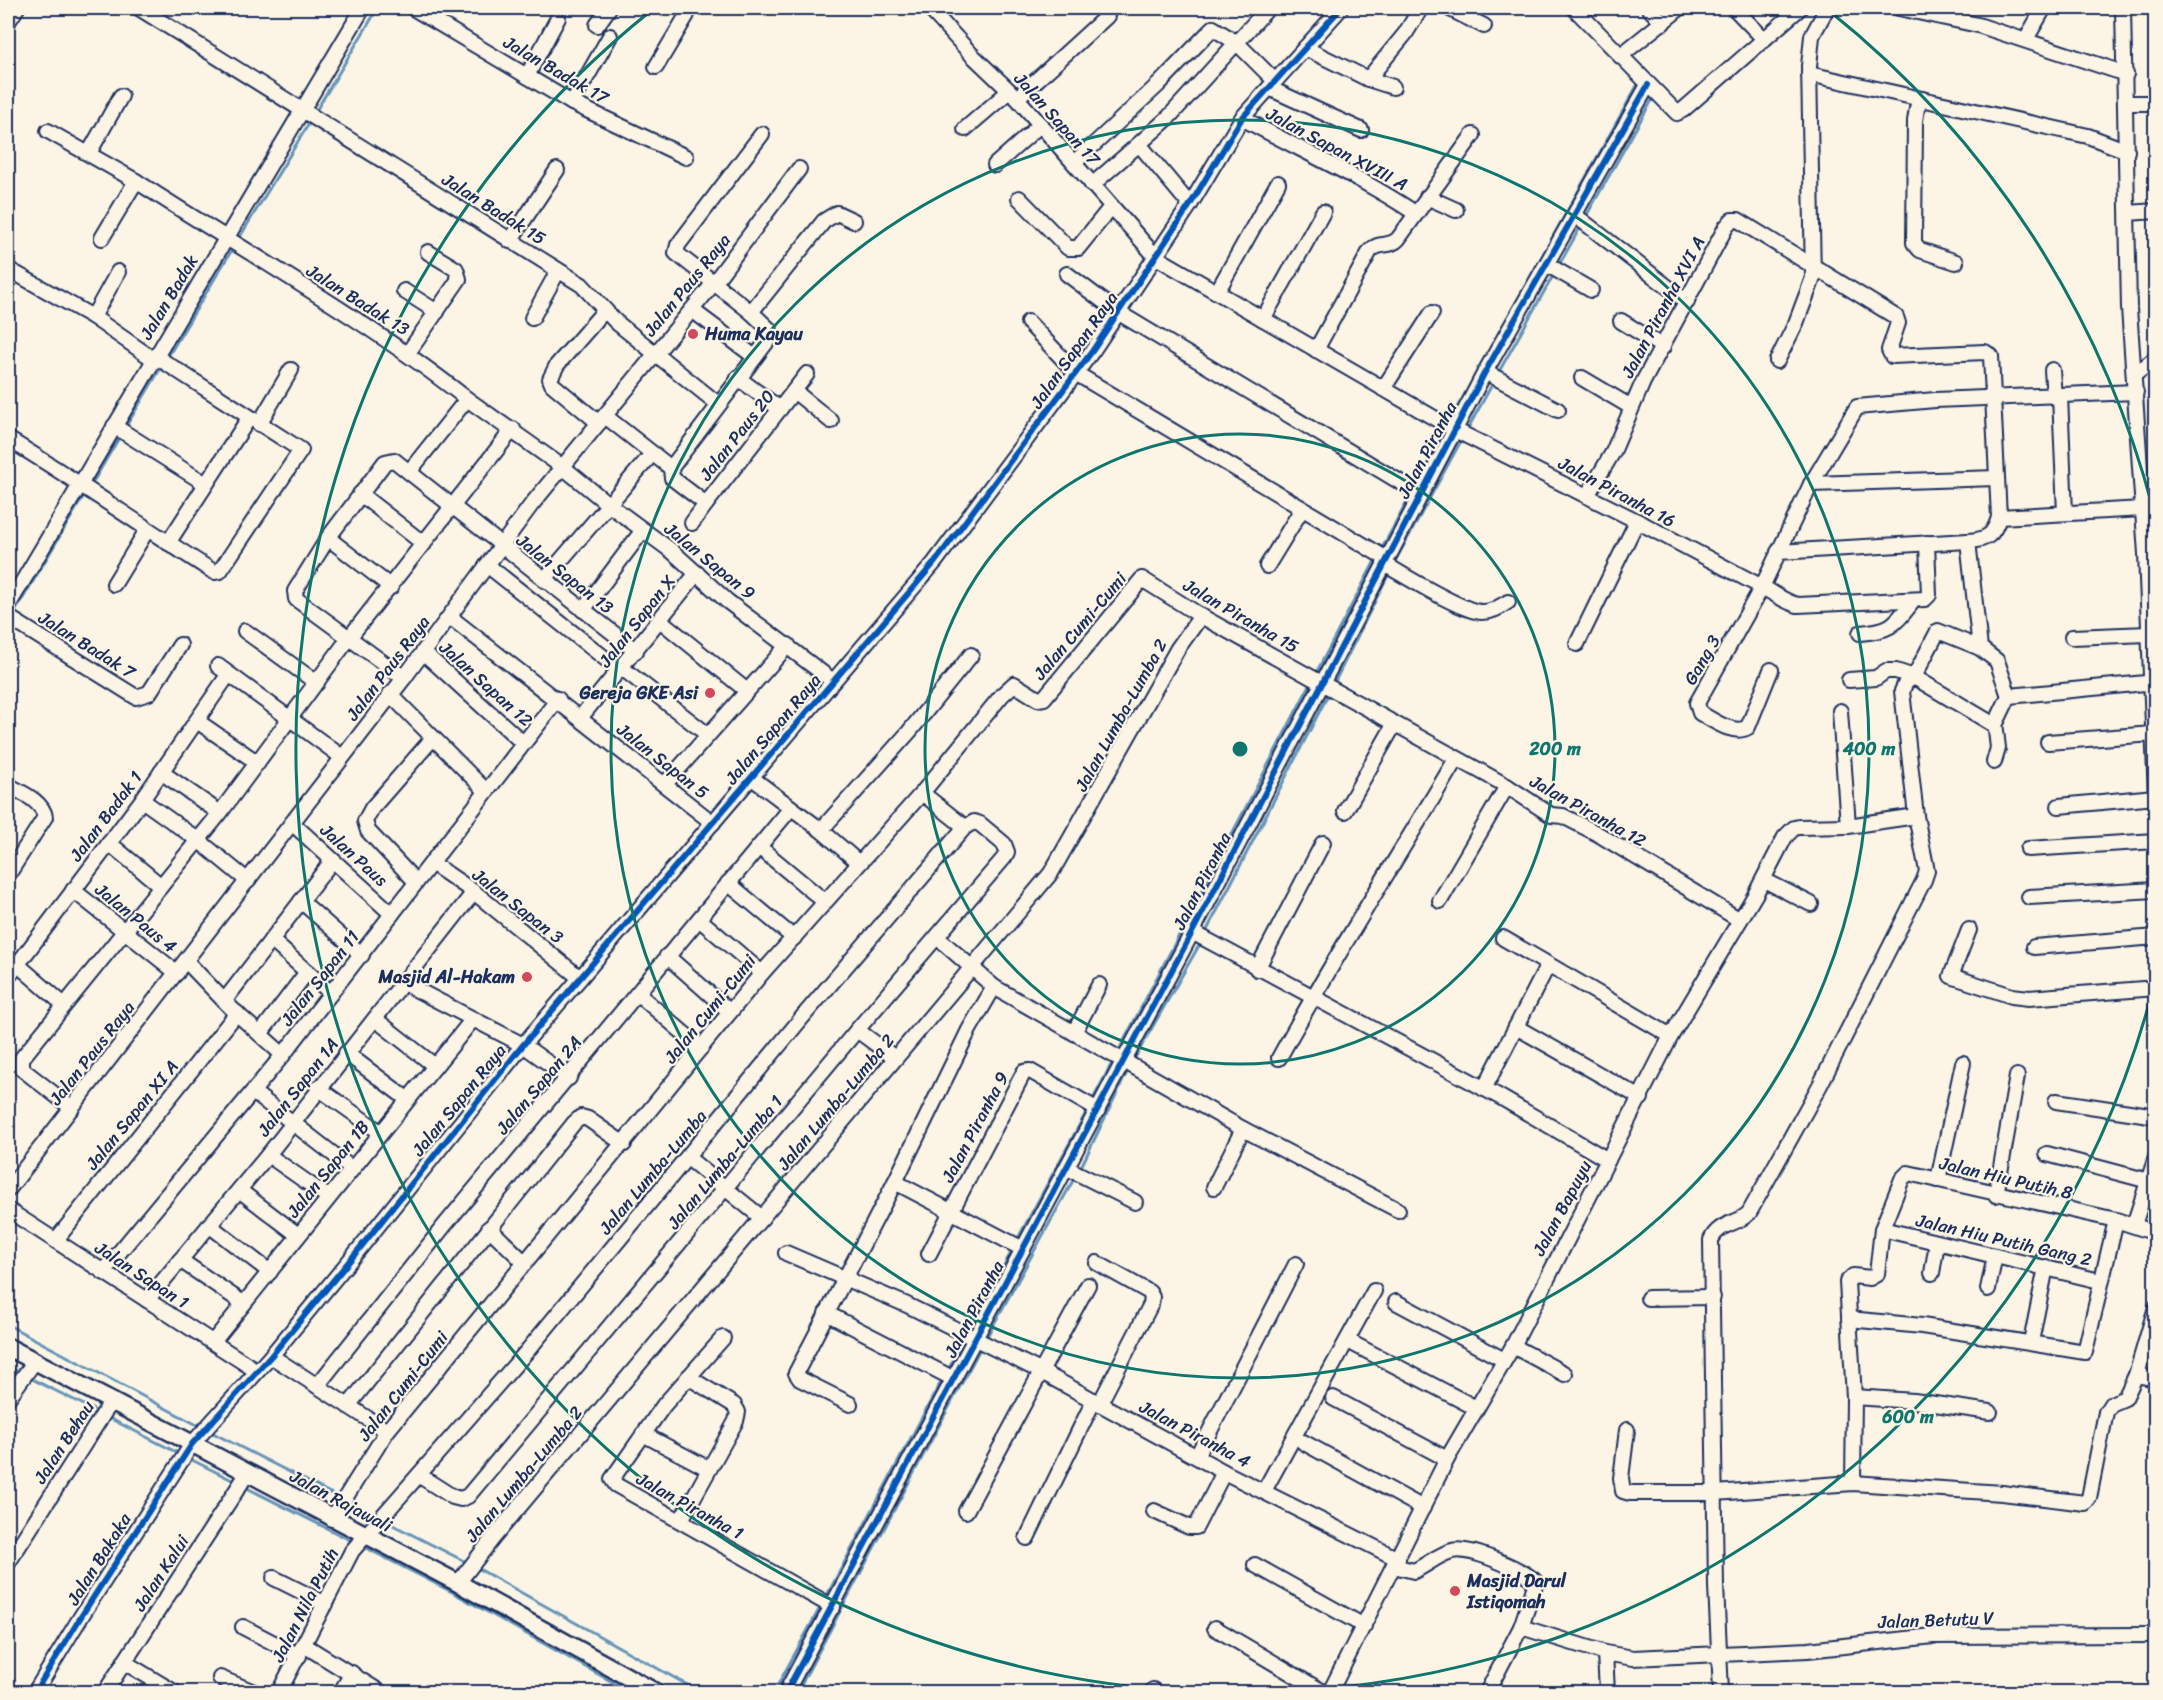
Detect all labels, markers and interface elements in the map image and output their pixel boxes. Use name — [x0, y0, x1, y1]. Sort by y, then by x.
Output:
street label: Jalan Badak 17 — [496, 26, 616, 114]
street label: Jalan Sapan 17 — [1005, 64, 1109, 175]
street label: Jalan Sapan XVIII A — [1259, 98, 1414, 200]
street label: Jalan Badak 15 — [435, 164, 553, 254]
street label: Jalan Paus Raya — [634, 226, 739, 345]
street label: Jalan Piranha XVI A — [1612, 230, 1714, 385]
street label: Jalan Badak — [130, 248, 207, 347]
street label: Jalan Badak 13 — [299, 255, 416, 345]
street label: Jalan Sapan Raya — [1021, 285, 1127, 416]
place label: Huma Kayau — [704, 318, 803, 350]
marker: Huma Kayau — [686, 327, 700, 341]
street label: Jalan Paus 20 — [690, 382, 783, 489]
street label: Jalan Piranha — [1387, 395, 1466, 505]
street label: Jalan Piranha 16 — [1552, 447, 1681, 536]
street label: Jalan Sapan 9 — [656, 513, 763, 608]
street label: Jalan Sapan 13 — [508, 525, 621, 623]
street label: Jalan Cumi-Cumi — [1024, 564, 1136, 688]
street label: Jalan Sapan X — [590, 567, 684, 675]
street label: Jalan Piranha 15 — [1176, 569, 1305, 662]
street label: Jalan Badak 7 — [31, 602, 143, 689]
street label: Jalan Paus Raya — [337, 608, 439, 729]
street label: Gang 3 — [1675, 629, 1729, 691]
street label: Jalan Sapan 12 — [431, 632, 540, 735]
street label: Jalan Lumba-Lumba 2 — [1065, 633, 1176, 798]
street label: Jalan Sapan Raya — [716, 666, 829, 793]
place label: Gereja GKE Asi — [579, 677, 699, 709]
marker: Gereja GKE Asi — [703, 686, 717, 700]
street label: Jalan Sapan 5 — [609, 714, 716, 808]
text: 200 m — [1528, 733, 1581, 765]
text: 400 m — [1842, 733, 1895, 765]
centre of rings — [1230, 739, 1250, 759]
street label: Jalan Badak 1 — [60, 763, 151, 869]
street label: Jalan Piranha 12 — [1523, 765, 1652, 856]
street label: Jalan Paus — [312, 815, 396, 895]
street label: Jalan Piranha — [1163, 826, 1241, 936]
street label: Jalan Sapan 3 — [464, 859, 571, 952]
street label: Jalan Paus 4 — [87, 874, 184, 961]
street label: Jalan Sapan 11 — [271, 923, 368, 1034]
street label: Jalan Cumi-Cumi — [655, 946, 765, 1072]
place label: Masjid Al-Hakam — [378, 961, 515, 993]
marker: Masjid Al-Hakam — [520, 970, 534, 984]
street label: Jalan Paus Raya — [40, 994, 143, 1113]
street label: Jalan Lumba-Lumba 2 — [768, 1026, 903, 1178]
street label: Jalan Sapan 2A — [487, 1028, 590, 1143]
street label: Jalan Sapan 1A — [248, 1030, 347, 1144]
street label: Jalan Sapan Raya — [403, 1037, 515, 1164]
street label: Jalan Sapan XI A — [77, 1053, 187, 1178]
street label: Jalan Piranha 9 — [932, 1066, 1018, 1189]
street label: Jalan Lumba-Lumba 1 — [658, 1087, 791, 1237]
street label: Jalan Lumba-Lumba — [590, 1102, 715, 1243]
street label: Jalan Sapan 1B — [278, 1113, 378, 1226]
street label: Jalan Hiu Putih 8 — [1935, 1147, 2076, 1209]
street label: Jalan Bapuyu — [1523, 1154, 1601, 1263]
street label: Jalan Hiu Putih Gang 2 — [1912, 1204, 2095, 1276]
street label: Jalan Sapan 1 — [88, 1232, 196, 1318]
street label: Jalan Piranha — [934, 1254, 1013, 1364]
street label: Jalan Cumi-Cumi — [349, 1323, 457, 1449]
street label: Jalan Piranha 4 — [1133, 1391, 1256, 1477]
street label: Jalan Behau — [24, 1393, 103, 1491]
street label: Jalan Lumba-Lumba 2 — [456, 1398, 591, 1550]
text: 600 m — [1881, 1401, 1934, 1433]
street label: Jalan Rajawali — [283, 1460, 399, 1542]
street label: Jalan Piranha 1 — [630, 1463, 750, 1549]
street label: Jalan Bakaka — [57, 1506, 141, 1612]
street label: Jalan Kalui — [124, 1527, 198, 1619]
street label: Jalan Nila Putih — [262, 1542, 348, 1669]
place label: Masjid Darul Istiqomah — [1466, 1565, 1567, 1618]
marker: Masjid Darul Istiqomah — [1448, 1584, 1462, 1598]
street label: Jalan Betutu V — [1876, 1602, 1995, 1638]

